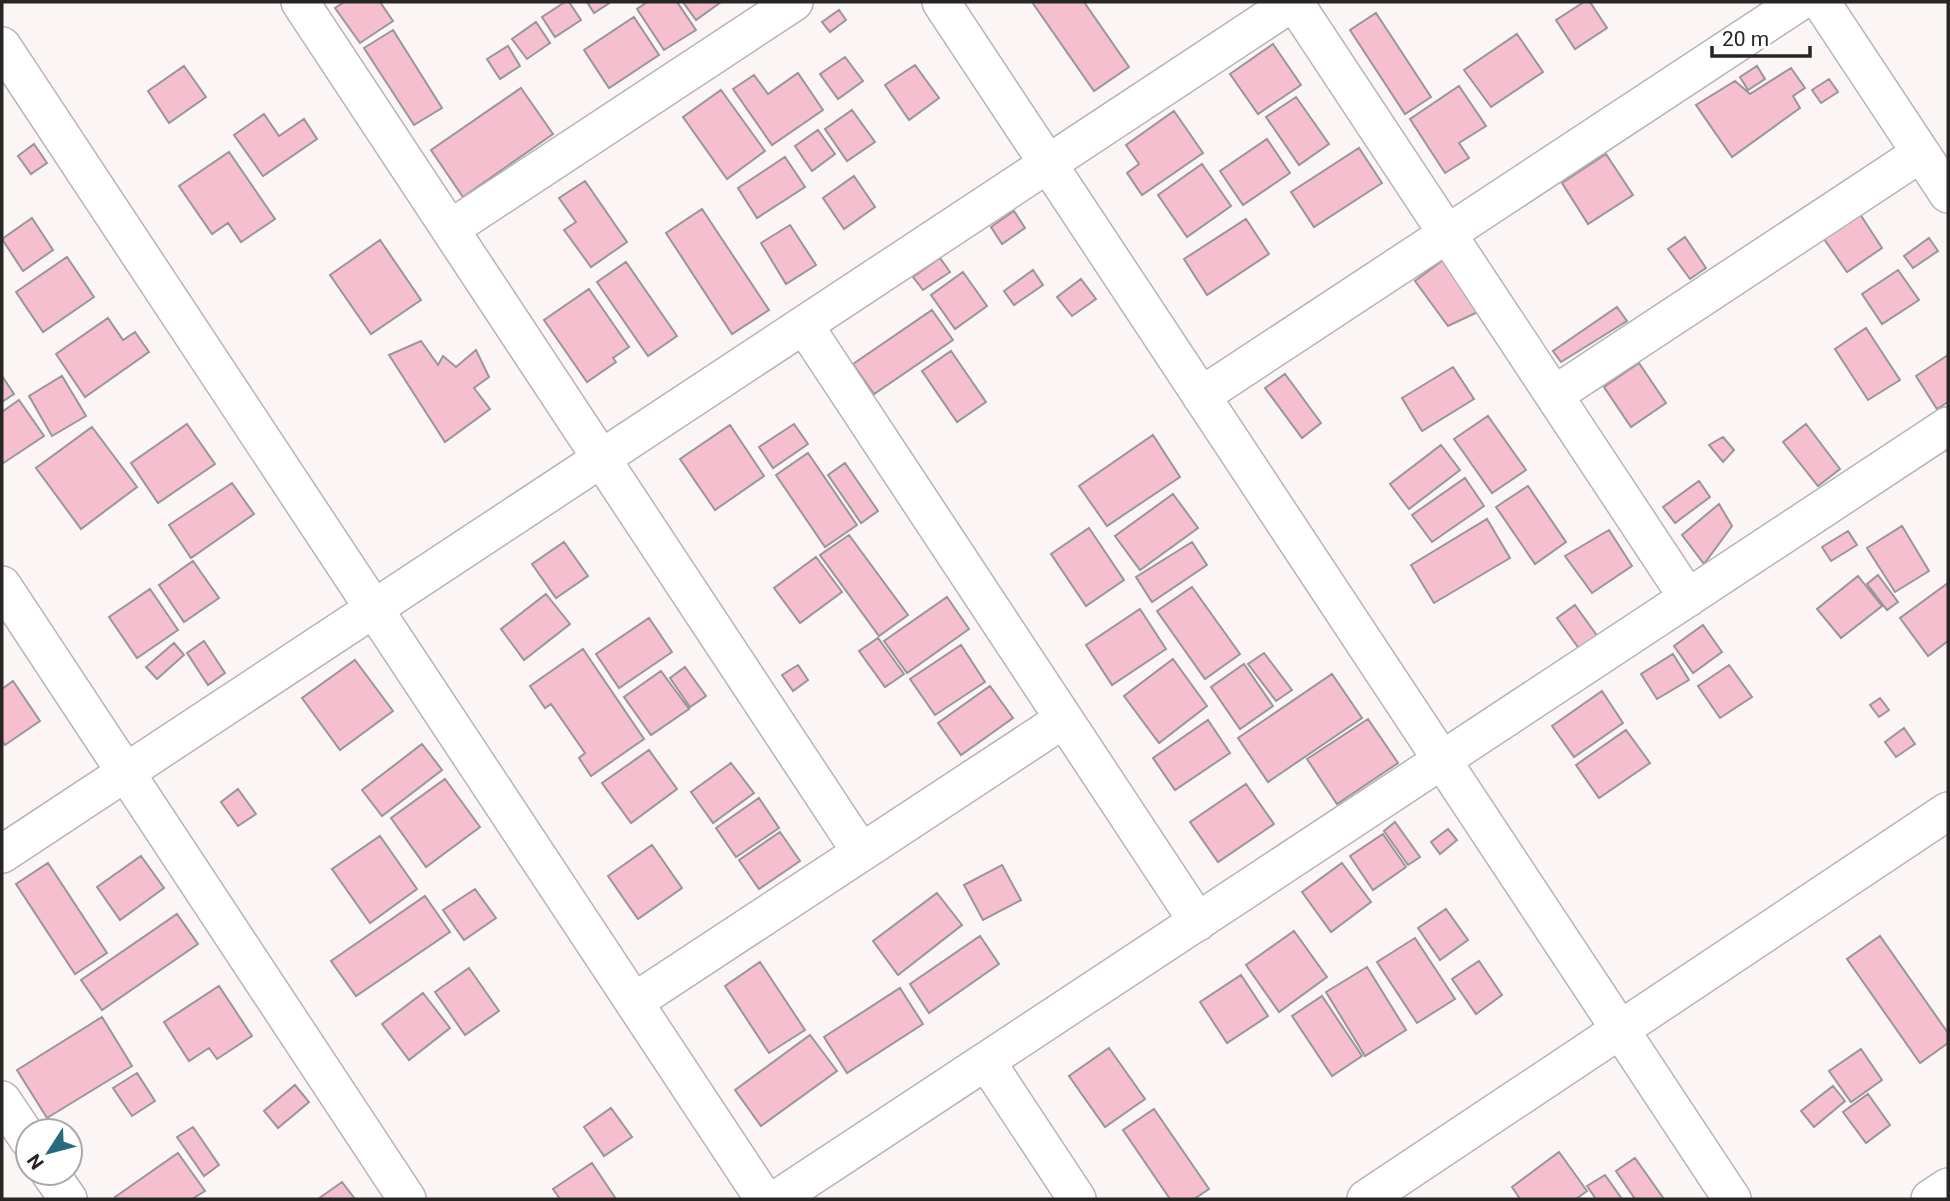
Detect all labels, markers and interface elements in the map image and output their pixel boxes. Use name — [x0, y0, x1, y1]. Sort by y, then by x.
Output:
scale bar — [1712, 14, 1810, 58]
text: 20 m — [1722, 27, 1769, 51]
north arrow — [14, 1117, 84, 1187]
text: N — [22, 1150, 49, 1174]

